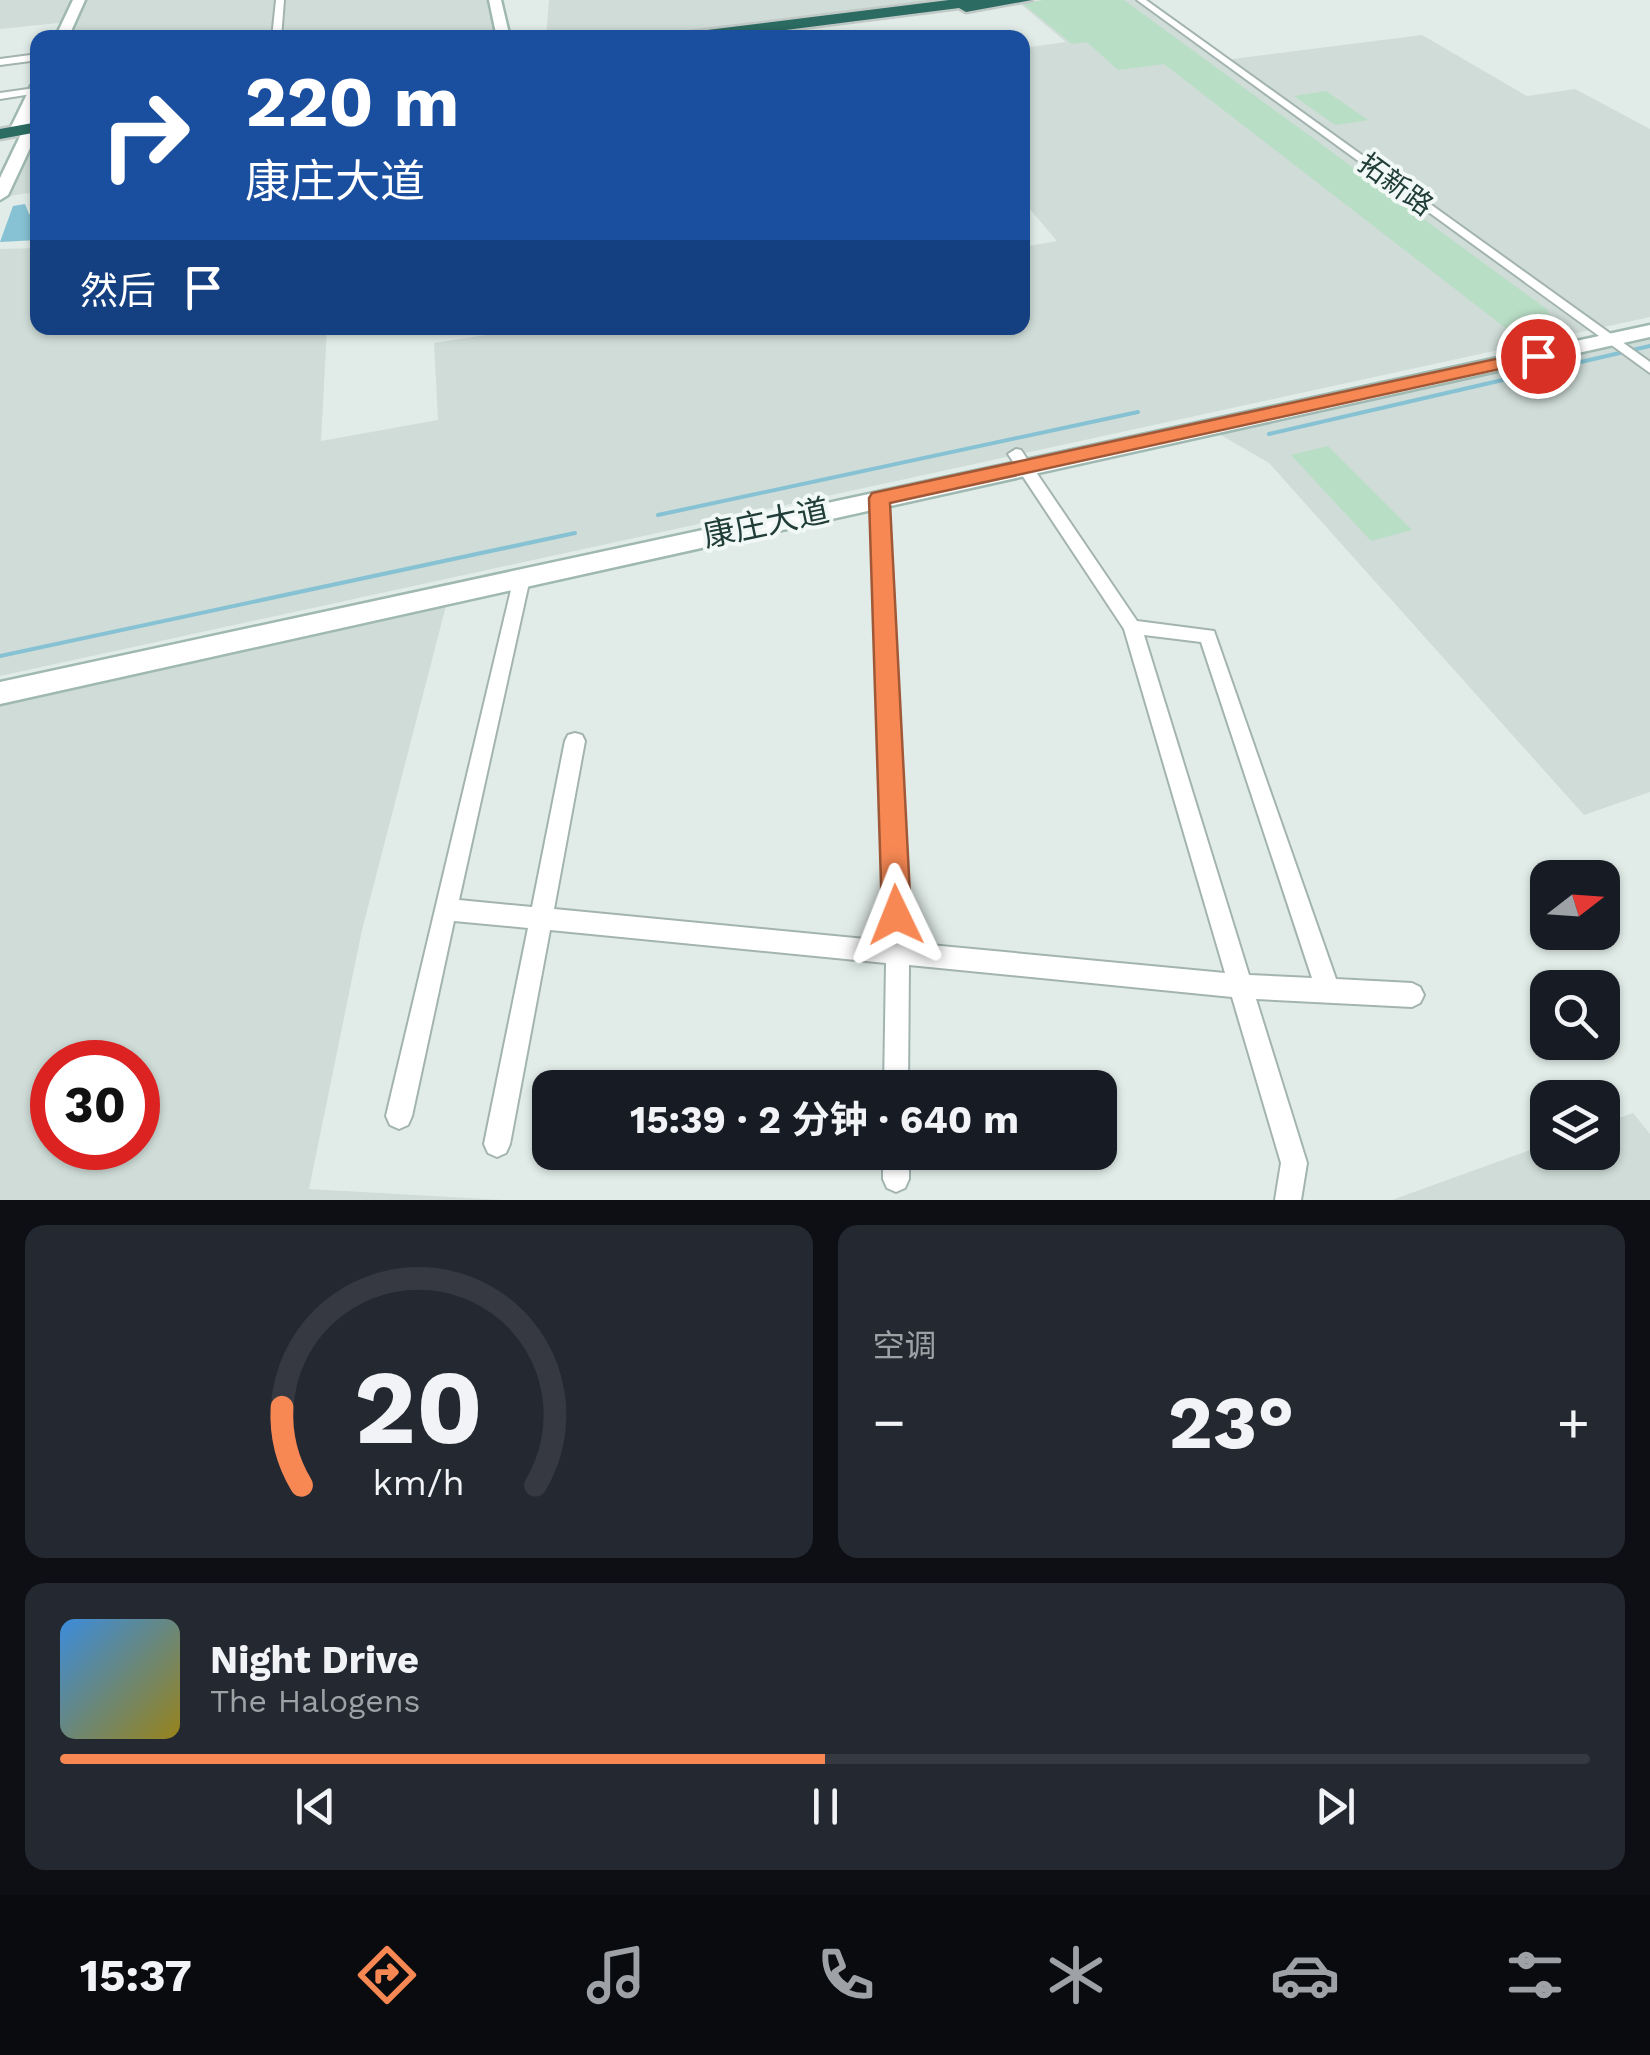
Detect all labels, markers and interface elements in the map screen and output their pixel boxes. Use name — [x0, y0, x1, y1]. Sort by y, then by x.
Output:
text: 220 m — [245, 61, 459, 143]
icon: right — [80, 70, 210, 200]
street label: 拓新路 — [1352, 146, 1439, 222]
text: 康庄大道 — [245, 155, 425, 208]
icon: arrive — [176, 260, 231, 315]
text: 然后 — [80, 269, 156, 313]
pin — [1496, 314, 1581, 399]
icon: arrive — [1511, 329, 1566, 384]
street label: 康庄大道 — [699, 491, 833, 555]
north arrow — [1530, 860, 1620, 950]
map controls — [1530, 860, 1620, 1170]
position arrow — [844, 863, 948, 967]
button: search — [1530, 970, 1620, 1060]
speed limit sign: 30 — [30, 1040, 160, 1170]
button: layers — [1530, 1080, 1620, 1170]
text: 15:39 · 2 分钟 · 640 m — [630, 1098, 1019, 1142]
text: 空调 — [873, 1327, 937, 1365]
text: 20 — [354, 1346, 483, 1468]
text: 23° — [1168, 1378, 1294, 1466]
text: − — [873, 1390, 906, 1454]
text: + — [1557, 1390, 1590, 1454]
text: km/h — [373, 1462, 465, 1504]
text: Night Drive — [210, 1638, 419, 1682]
text: The Halogens — [210, 1682, 420, 1720]
icon: previous — [288, 1779, 343, 1834]
icon: pause — [798, 1779, 853, 1834]
icon: next — [1308, 1779, 1363, 1834]
icon: directions — [352, 1940, 422, 2010]
icon: music — [581, 1940, 651, 2010]
icon: phone — [811, 1940, 881, 2010]
icon: climate — [1041, 1940, 1111, 2010]
icon: car — [1270, 1940, 1340, 2010]
icon: filters — [1500, 1940, 1570, 2010]
text: 15:37 — [80, 1949, 192, 2002]

